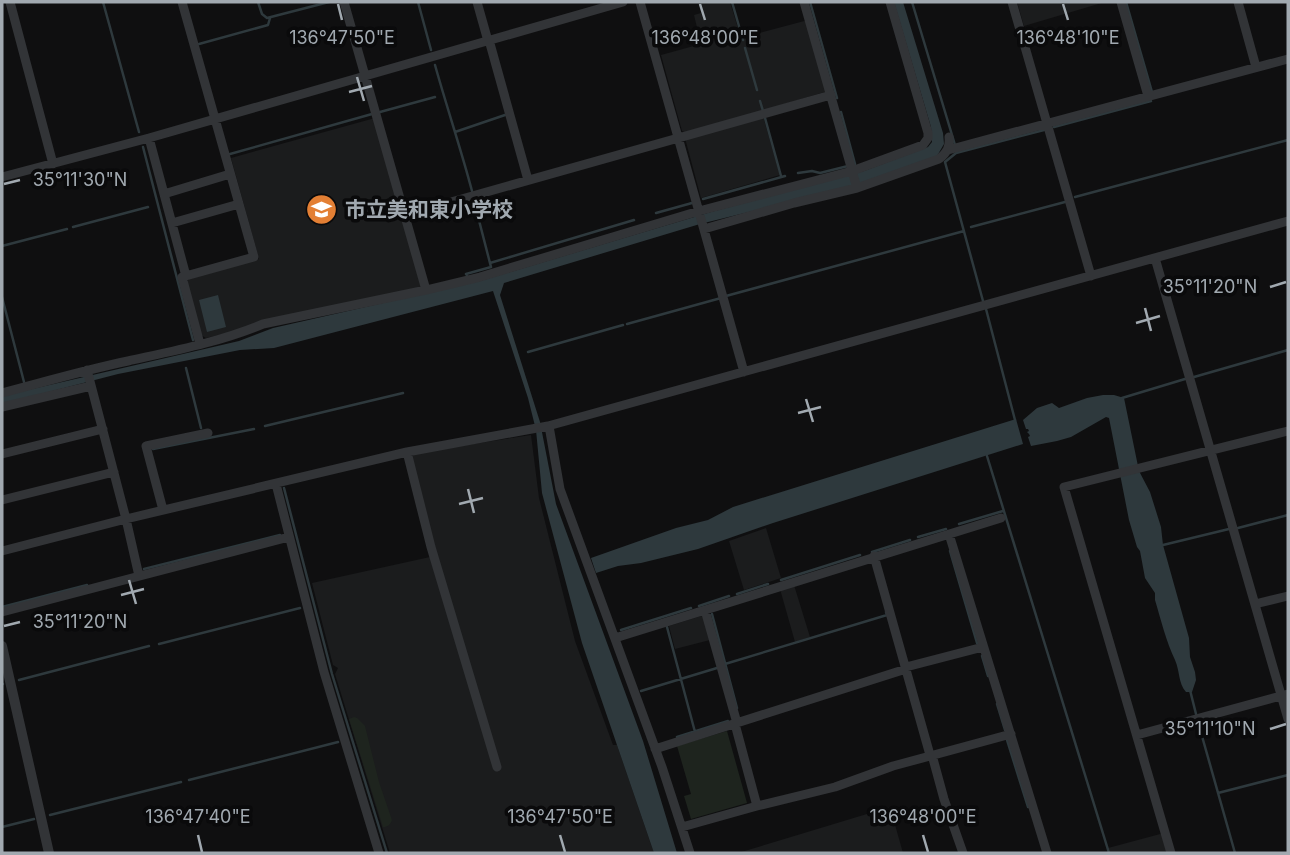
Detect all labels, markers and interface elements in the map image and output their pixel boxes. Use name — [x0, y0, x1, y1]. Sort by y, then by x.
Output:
text: 136°47'50"E — [289, 27, 395, 48]
text: 136°48'00"E — [651, 27, 759, 48]
text: 136°48'10"E — [1016, 27, 1120, 48]
text: 35°11'30"N — [33, 169, 127, 190]
school or university icon: 市立美和東小学校 — [305, 192, 339, 226]
place label: 市立美和東小学校 — [345, 197, 513, 222]
text: 35°11'20"N — [1163, 276, 1257, 297]
text: 35°11'20"N — [33, 611, 127, 632]
text: 35°11'10"N — [1165, 718, 1255, 739]
text: 136°47'40"E — [145, 806, 251, 827]
text: 136°47'50"E — [507, 806, 613, 827]
text: 136°48'00"E — [869, 806, 977, 827]

